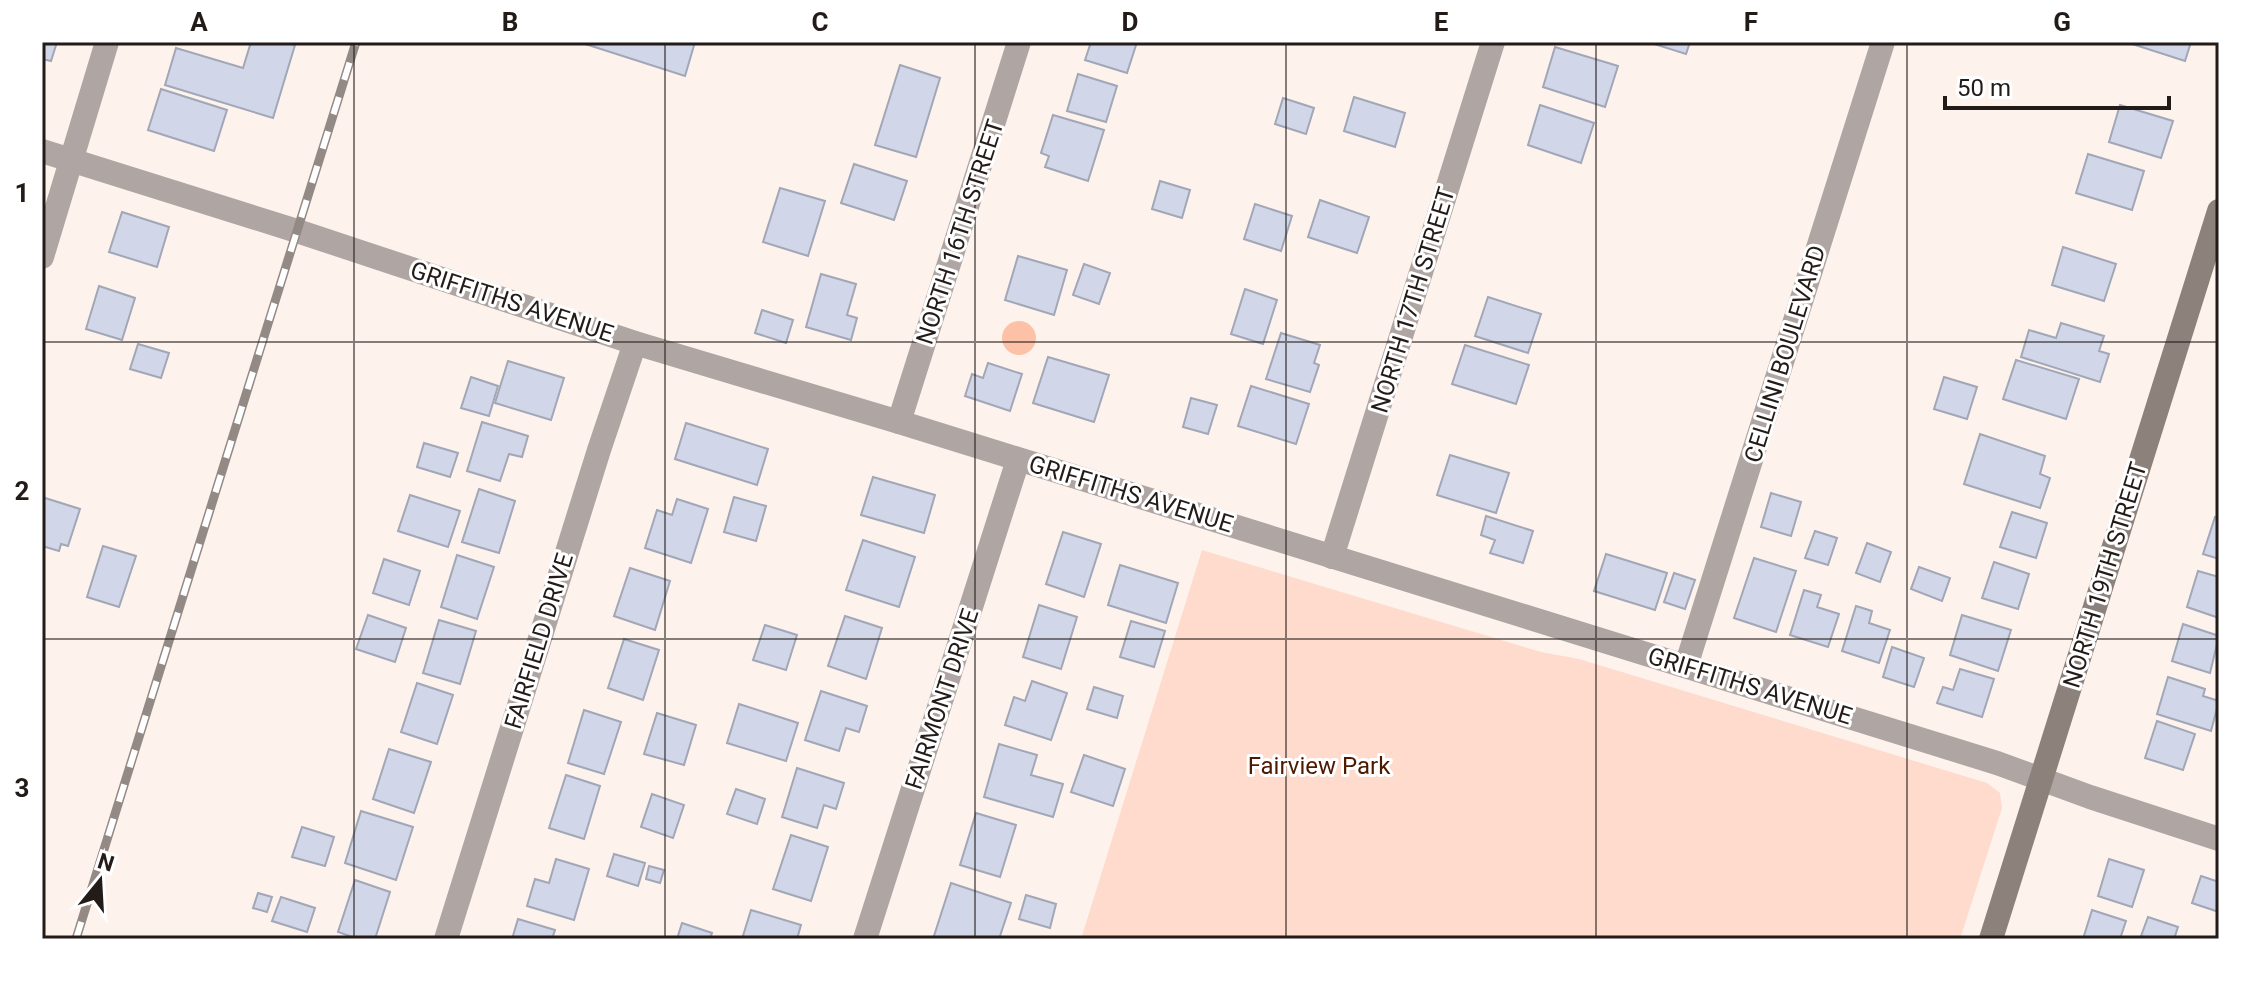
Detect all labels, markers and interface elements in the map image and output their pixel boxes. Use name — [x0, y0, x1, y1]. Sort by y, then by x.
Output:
text: A — [190, 7, 208, 37]
text: B — [502, 7, 518, 37]
text: C — [811, 7, 829, 37]
text: D — [1122, 7, 1138, 37]
text: E — [1434, 7, 1449, 37]
text: F — [1744, 7, 1758, 37]
text: G — [2053, 7, 2071, 37]
scale bar — [1945, 60, 2169, 110]
text: 50 m — [1957, 74, 2011, 102]
street label: NORTH 16TH STREET — [910, 116, 1010, 348]
text: 1 — [15, 178, 29, 208]
street label: NORTH 17TH STREET — [1365, 184, 1461, 416]
street label: CELLINI BOULEVARD — [1739, 242, 1831, 466]
street label: GRIFFITHS AVENUE — [407, 256, 617, 348]
street label: GRIFFITHS AVENUE — [1026, 450, 1236, 538]
street label: NORTH 19TH STREET — [2057, 459, 2153, 691]
text: 2 — [15, 476, 29, 506]
street label: FAIRFIELD DRIVE — [499, 550, 579, 732]
street label: FAIRMONT DRIVE — [900, 605, 984, 793]
street label: GRIFFITHS AVENUE — [1645, 642, 1855, 730]
park label: Fairview Park — [1248, 752, 1391, 780]
text: 3 — [15, 773, 29, 803]
north arrow — [60, 841, 140, 921]
text: N — [95, 848, 117, 877]

